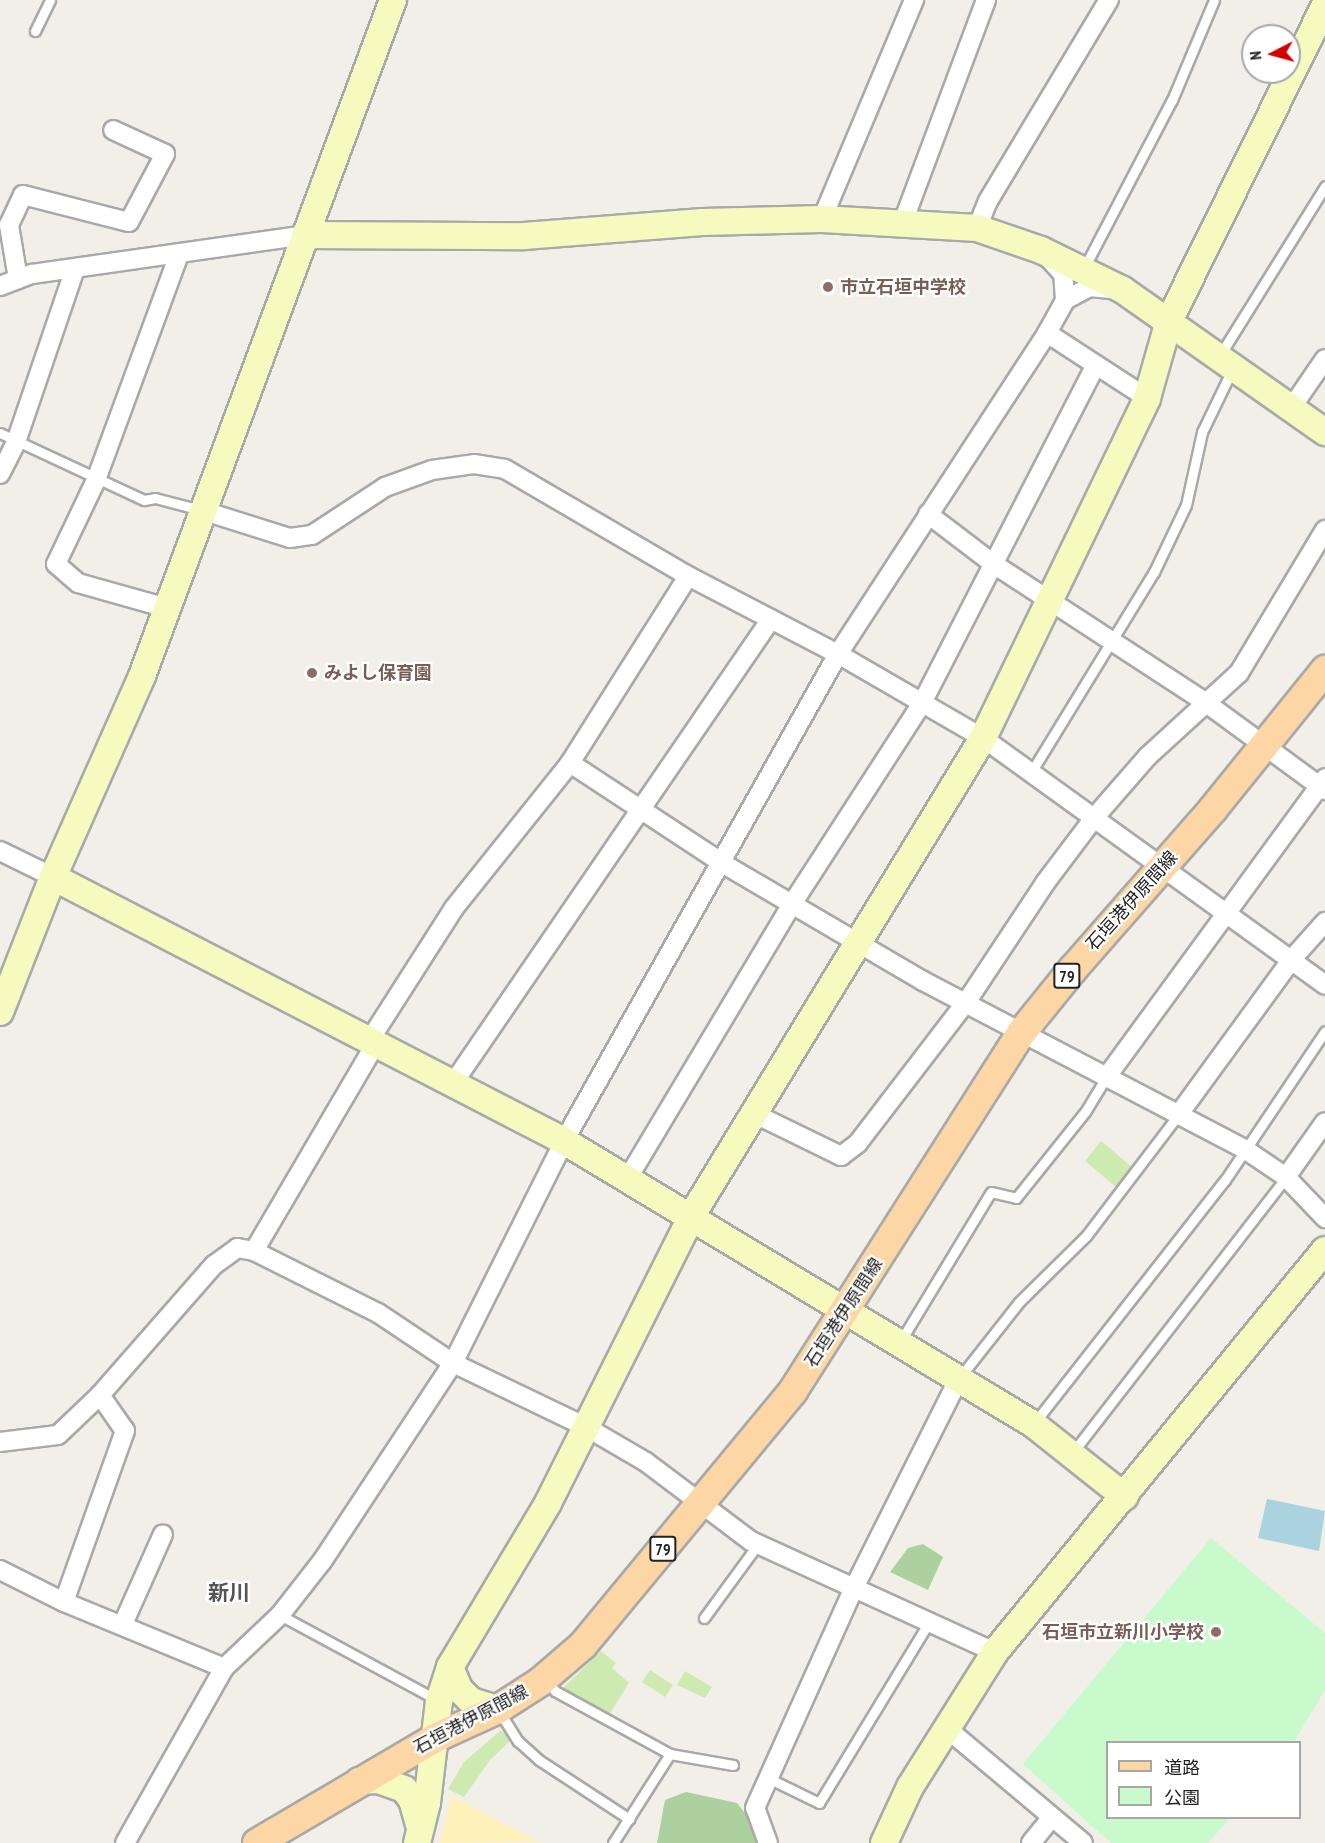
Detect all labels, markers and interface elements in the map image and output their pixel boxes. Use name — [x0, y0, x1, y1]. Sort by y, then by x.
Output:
north arrow — [1241, 24, 1301, 84]
text: N — [1245, 50, 1265, 61]
place label: 市立石垣中学校 — [840, 276, 966, 298]
marker: 市立石垣中学校 — [821, 280, 835, 294]
place label: みよし保育園 — [324, 662, 432, 684]
marker: みよし保育園 — [305, 666, 319, 680]
street label: 石垣港伊原間線 — [1082, 847, 1182, 955]
road number: 79 — [1052, 963, 1082, 989]
street label: 石垣港伊原間線 — [801, 1254, 887, 1372]
road number: 79 — [648, 1536, 678, 1562]
district label: 新川 — [208, 1580, 250, 1606]
place label: 石垣市立新川小学校 — [1042, 1621, 1204, 1643]
marker: 石垣市立新川小学校 — [1209, 1625, 1223, 1639]
street label: 石垣港伊原間線 — [410, 1681, 532, 1759]
legend — [1106, 1741, 1301, 1819]
text: 道路 — [1164, 1756, 1200, 1779]
text: 公園 — [1164, 1786, 1200, 1809]

